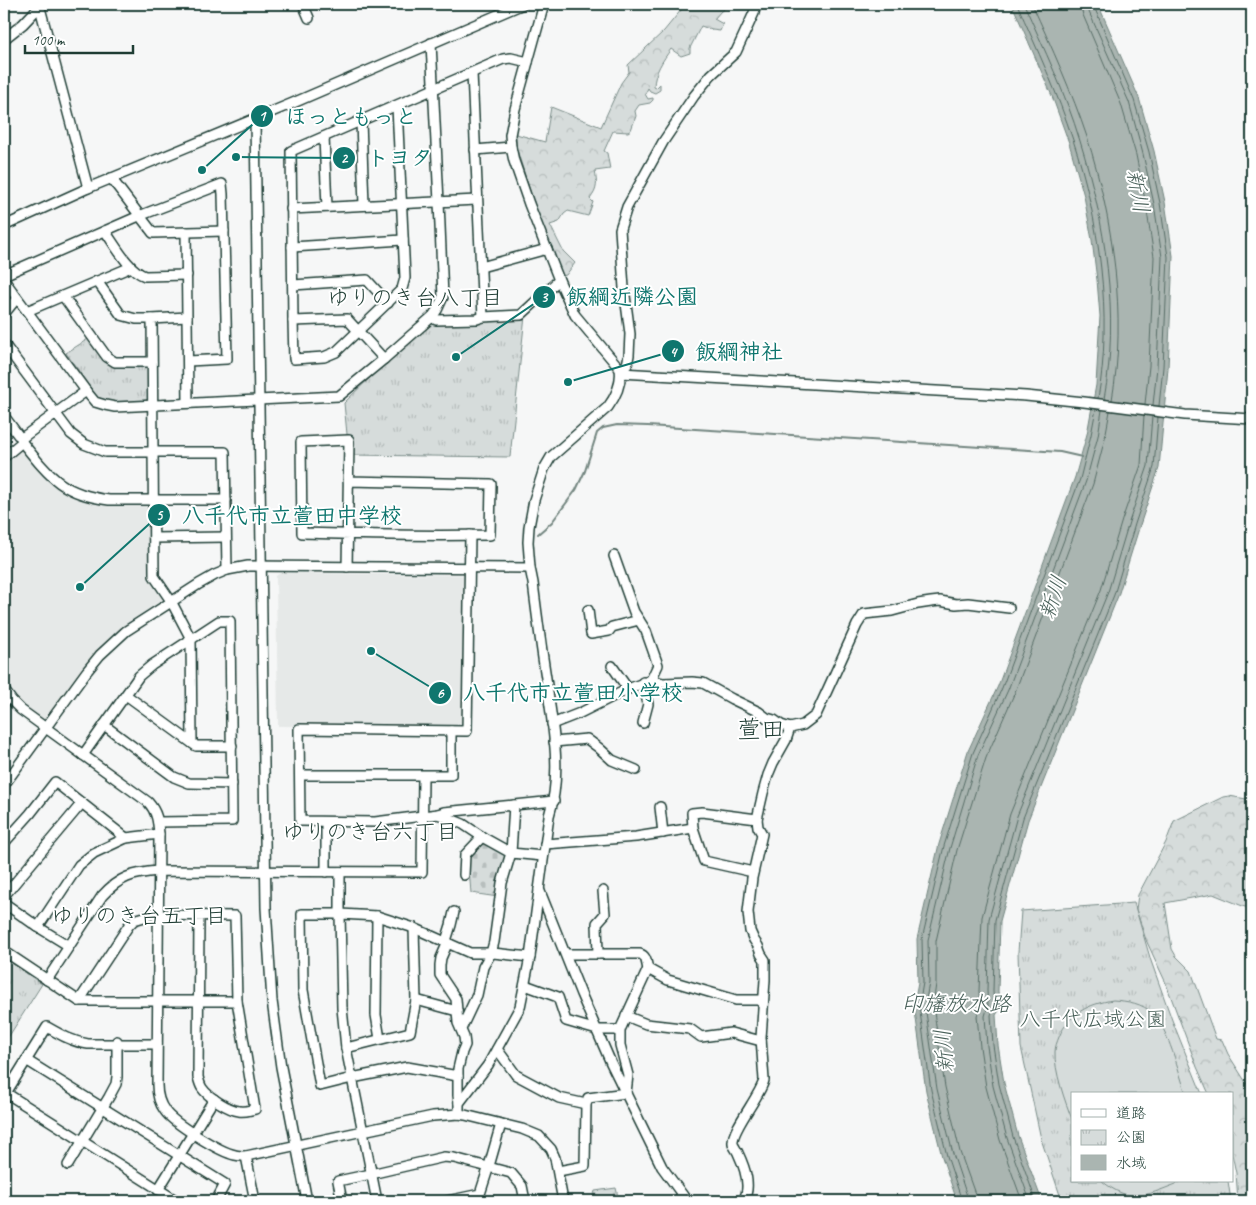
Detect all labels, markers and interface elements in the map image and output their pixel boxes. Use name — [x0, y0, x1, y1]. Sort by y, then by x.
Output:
scale bar — [25, 22, 132, 54]
text: 100 m — [32, 31, 66, 50]
callout: ほっともっと — [250, 97, 427, 134]
text: ほっともっと — [285, 103, 417, 131]
text: 1 — [259, 107, 268, 126]
callout: トヨタ — [332, 139, 443, 176]
text: トヨタ — [367, 144, 433, 172]
text: 2 — [341, 149, 349, 168]
water label: 新川 — [1120, 167, 1156, 215]
callout: 飯綱近隣公園 — [531, 278, 708, 315]
text: 飯綱近隣公園 — [566, 283, 698, 311]
district label: ゆりのき台八丁目 — [327, 284, 503, 312]
text: 3 — [541, 288, 549, 307]
callout: 飯綱神社 — [660, 333, 793, 370]
text: 飯綱神社 — [695, 338, 783, 366]
text: 4 — [670, 343, 679, 362]
callout: 八千代市立萱田中学校 — [147, 497, 412, 534]
text: 八千代市立萱田中学校 — [182, 502, 402, 530]
text: 5 — [156, 506, 164, 525]
water label: 新川 — [1033, 572, 1073, 623]
callout: 八千代市立萱田小学校 — [428, 674, 693, 711]
text: 八千代市立萱田小学校 — [463, 679, 683, 707]
text: 6 — [436, 684, 444, 703]
district label: 萱田 — [737, 714, 785, 744]
district label: ゆりのき台六丁目 — [282, 818, 458, 846]
district label: ゆりのき台五丁目 — [51, 902, 227, 930]
water label: 印旛放水路 — [901, 990, 1013, 1018]
park label: 八千代広域公園 — [1020, 1006, 1167, 1032]
water label: 新川 — [928, 1028, 960, 1074]
legend — [1071, 1092, 1234, 1182]
text: 道路 — [1116, 1104, 1146, 1123]
text: 公園 — [1116, 1128, 1146, 1147]
text: 水域 — [1116, 1154, 1146, 1173]

